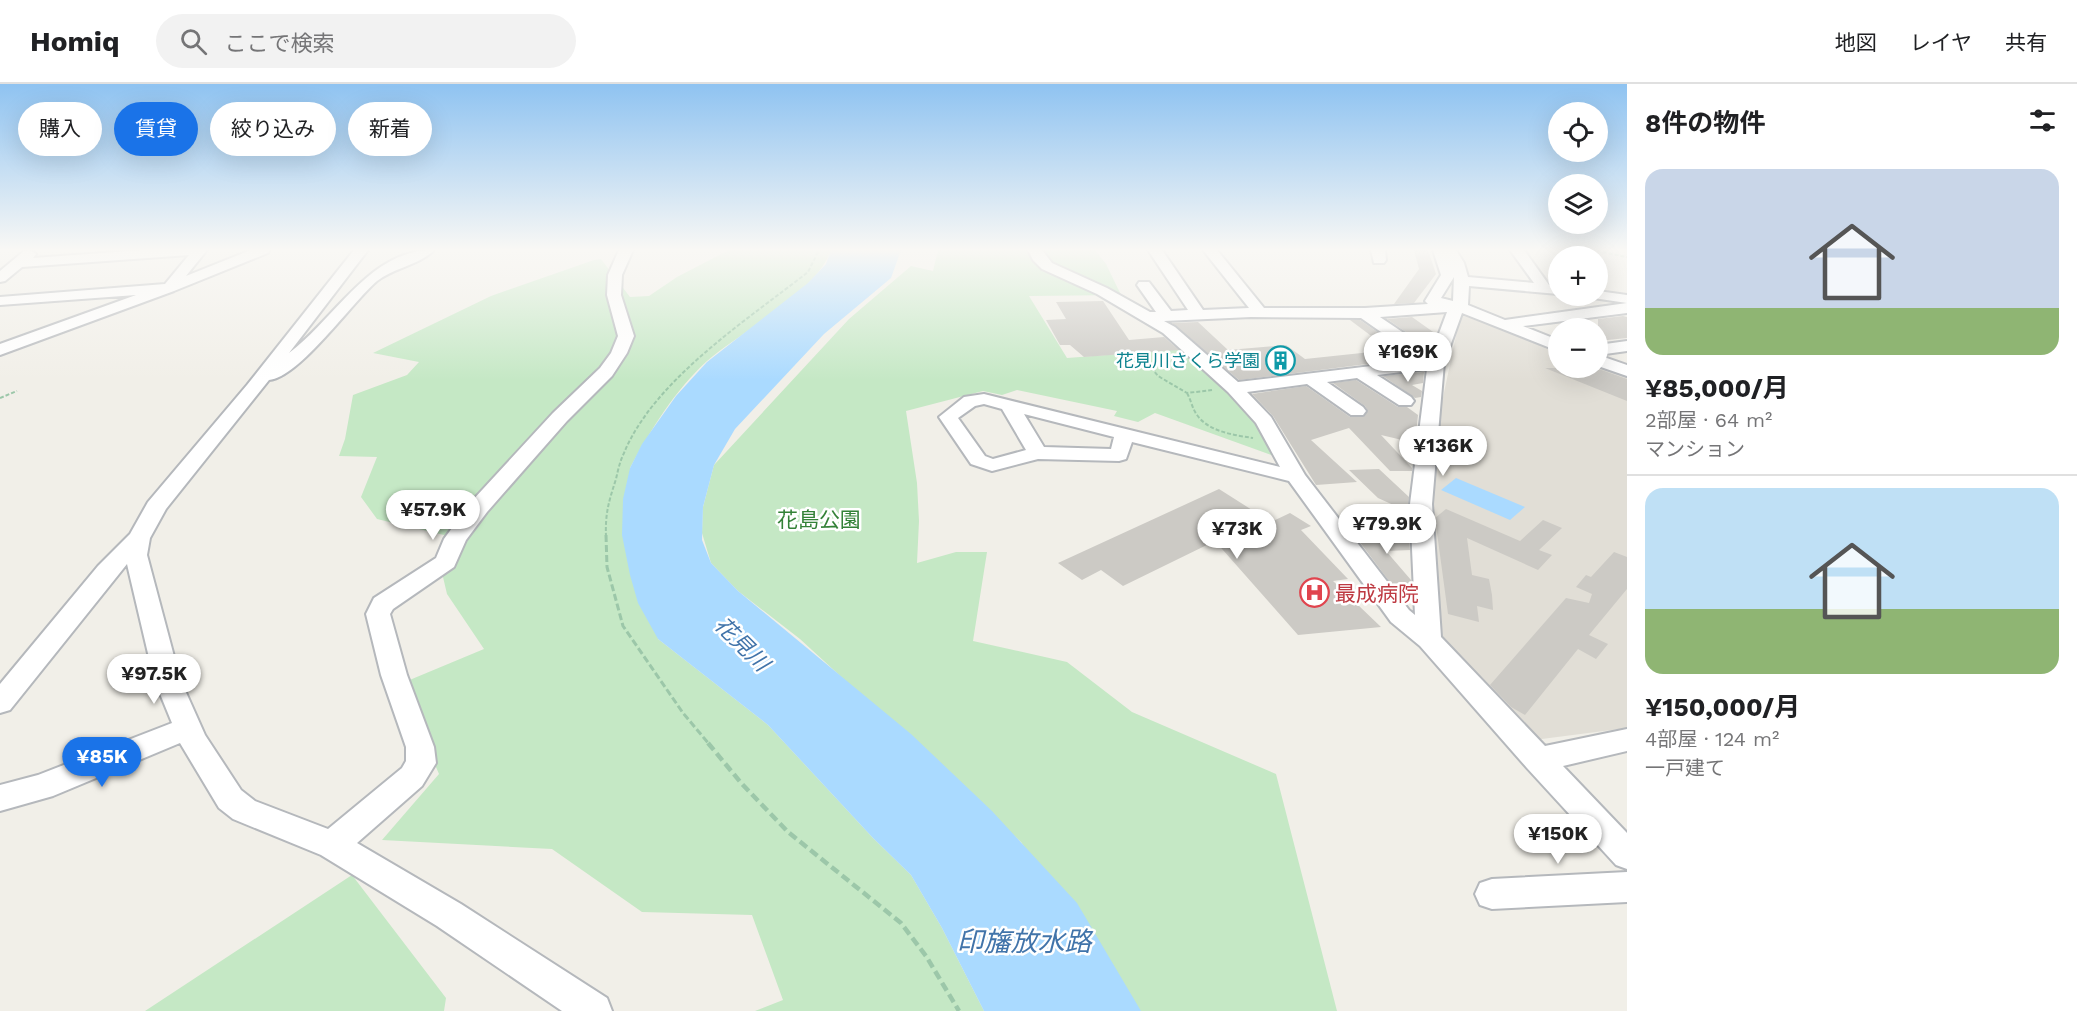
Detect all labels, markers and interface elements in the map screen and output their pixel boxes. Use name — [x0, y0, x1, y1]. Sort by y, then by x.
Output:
search box — [156, 14, 576, 68]
text: Homiq — [30, 25, 120, 58]
icon: search — [177, 25, 210, 58]
text: 地図 — [1835, 30, 1877, 55]
text: レイヤ — [1910, 30, 1972, 55]
text: 共有 — [2005, 30, 2047, 55]
text: ここで検索 — [225, 31, 335, 56]
chip: 購入 — [18, 102, 102, 156]
chip: 賃貸 — [114, 102, 198, 156]
chip: 絞り込み — [210, 102, 336, 156]
chip: 新着 — [348, 102, 432, 156]
map controls — [1548, 102, 1608, 378]
button: locate — [1548, 102, 1608, 162]
icon: filters — [2026, 104, 2059, 137]
text: 8件の物件 — [1645, 108, 1765, 138]
button: layers — [1548, 174, 1608, 234]
icon: home — [1798, 208, 1906, 316]
button: + — [1548, 246, 1608, 306]
button: − — [1548, 318, 1608, 378]
pin: ¥169K — [1366, 332, 1450, 383]
text: ¥169K — [1378, 339, 1438, 363]
building icon: 花見川さくら学園 — [1265, 344, 1297, 376]
place label: 花見川さくら学園 — [1116, 350, 1260, 371]
text: ¥85,000/月 — [1645, 373, 1789, 403]
text: 2部屋 · 64 m² — [1645, 408, 1772, 432]
pin: ¥136K — [1401, 426, 1485, 477]
text: ¥136K — [1413, 433, 1473, 457]
text: マンション — [1645, 437, 1745, 461]
pin: ¥57.9K — [384, 490, 482, 541]
text: ¥57.9K — [400, 497, 466, 521]
pin: ¥79.9K — [1338, 504, 1436, 555]
park label: 花島公園 — [777, 507, 861, 532]
pin: ¥73K — [1201, 509, 1273, 560]
text: ¥79.9K — [1352, 511, 1422, 535]
text: ¥73K — [1211, 516, 1263, 540]
icon: home — [1798, 527, 1906, 635]
hospital icon: 最成病院 — [1298, 577, 1330, 609]
place label: 最成病院 — [1335, 581, 1419, 606]
water label: 花見川 — [710, 612, 776, 678]
pin: ¥97.5K — [105, 654, 203, 705]
text: ¥97.5K — [121, 661, 187, 685]
text: ¥150,000/月 — [1645, 692, 1800, 722]
text: 4部屋 · 124 m² — [1645, 727, 1779, 751]
pin: ¥85K — [66, 737, 138, 788]
text: ¥85K — [76, 744, 128, 768]
text: 一戸建て — [1645, 756, 1725, 780]
pin: ¥150K — [1516, 814, 1600, 865]
text: ¥150K — [1528, 821, 1588, 845]
water label: 印旛放水路 — [957, 926, 1093, 958]

